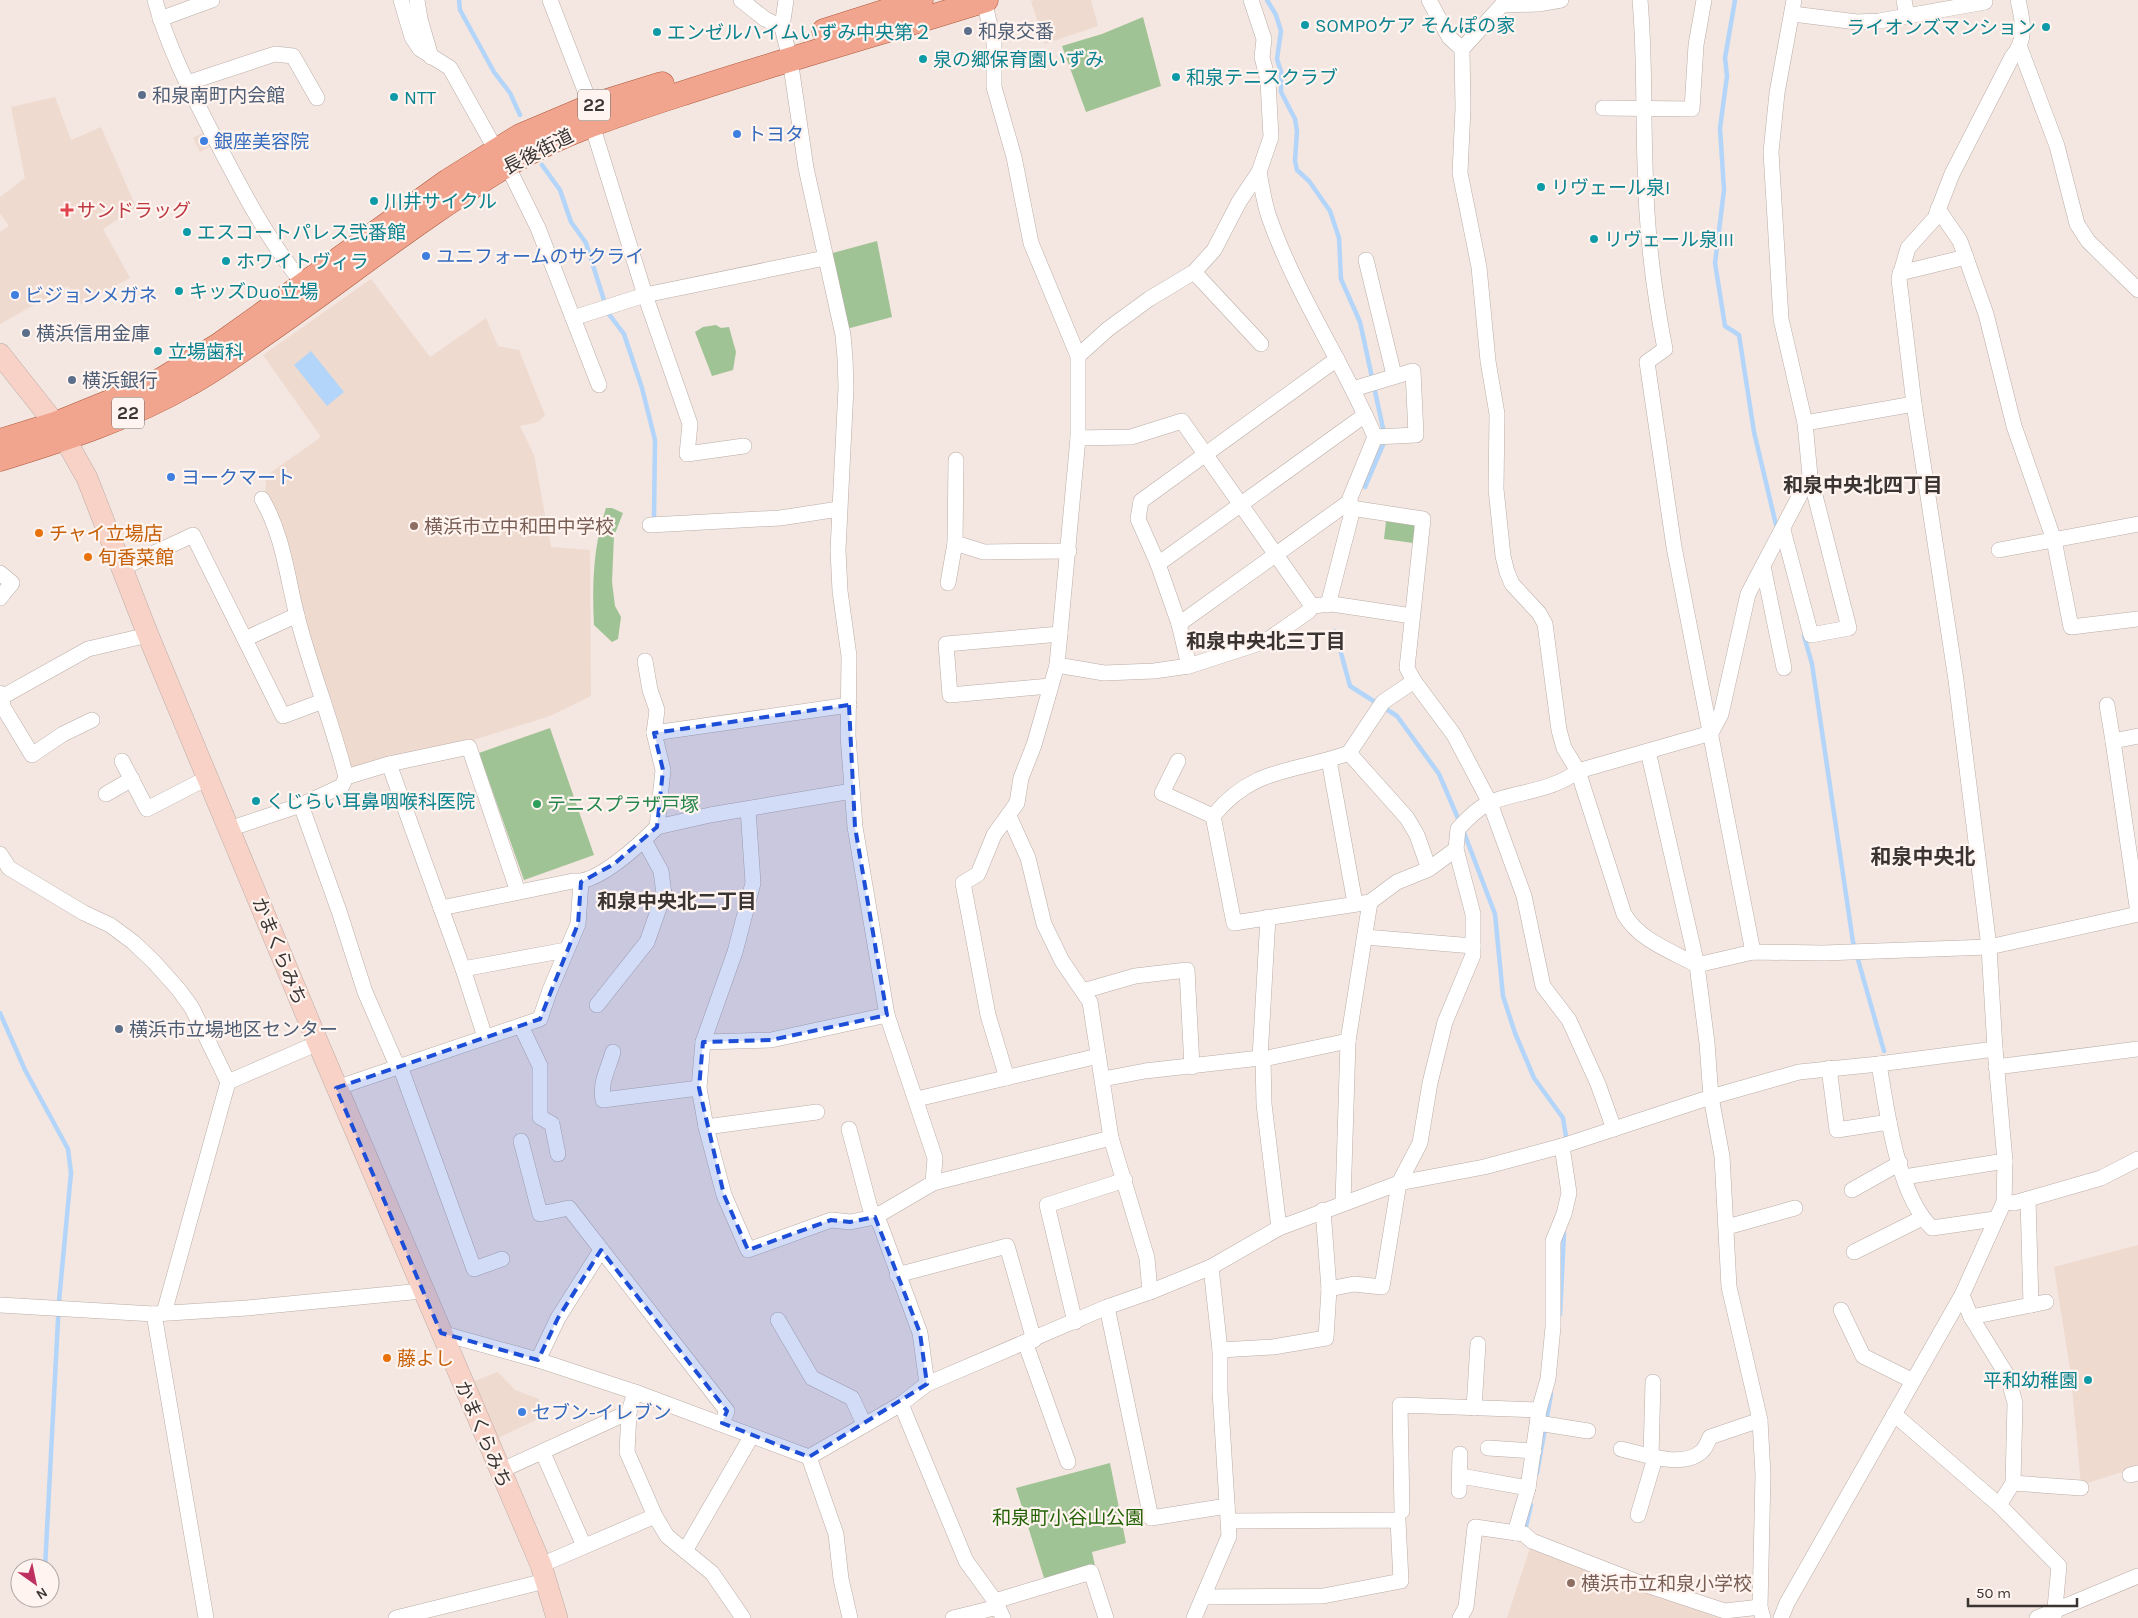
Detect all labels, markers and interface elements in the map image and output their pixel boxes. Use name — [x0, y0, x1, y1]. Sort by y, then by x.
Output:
place label: SOMPOケア そんぽの家 — [1315, 15, 1515, 37]
place label: ライオンズマンション — [1846, 17, 2036, 39]
marker: SOMPOケア そんぽの家 — [1299, 19, 1311, 31]
place label: 和泉交番 — [978, 21, 1054, 43]
marker: ライオンズマンション — [2040, 21, 2052, 33]
place label: エンゼルハイムいずみ中央第２ — [667, 22, 932, 44]
marker: 和泉交番 — [962, 25, 974, 37]
marker: エンゼルハイムいずみ中央第２ — [651, 26, 663, 38]
place label: 泉の郷保育園いずみ — [933, 49, 1104, 71]
marker: 泉の郷保育園いずみ — [917, 53, 929, 65]
place label: 和泉テニスクラブ — [1186, 67, 1338, 89]
marker: 和泉テニスクラブ — [1170, 71, 1182, 83]
place label: 和泉南町内会館 — [152, 85, 285, 107]
place label: NTT — [404, 87, 437, 109]
marker: 和泉南町内会館 — [136, 89, 148, 101]
road number: 22 — [578, 90, 610, 120]
marker: NTT — [388, 91, 400, 103]
place label: トヨタ — [747, 124, 804, 146]
street label: 長後街道 — [500, 125, 577, 179]
marker: トヨタ — [731, 128, 743, 140]
place label: 銀座美容院 — [214, 131, 309, 153]
marker: 銀座美容院 — [198, 135, 210, 147]
place label: リヴェール泉I — [1551, 177, 1670, 199]
marker: リヴェール泉I — [1535, 181, 1547, 193]
place label: 川井サイクル — [384, 191, 497, 213]
marker: 川井サイクル — [368, 195, 380, 207]
place label: サンドラッグ — [77, 200, 191, 222]
marker: サンドラッグ — [61, 204, 73, 216]
place label: エスコートパレス弐番館 — [197, 222, 406, 244]
marker: エスコートパレス弐番館 — [181, 226, 193, 238]
place label: リヴェール泉III — [1604, 229, 1734, 251]
marker: リヴェール泉III — [1588, 233, 1600, 245]
place label: ユニフォームのサクライ — [436, 246, 644, 268]
marker: ユニフォームのサクライ — [420, 250, 432, 262]
place label: ホワイトヴィラ — [236, 251, 369, 273]
marker: ホワイトヴィラ — [220, 255, 232, 267]
place label: キッズDuo立場 — [189, 281, 318, 303]
place label: ビジョンメガネ — [25, 285, 157, 307]
marker: キッズDuo立場 — [173, 285, 185, 297]
marker: ビジョンメガネ — [9, 289, 21, 301]
place label: 横浜信用金庫 — [36, 323, 150, 345]
marker: 横浜信用金庫 — [20, 327, 32, 339]
place label: 立場歯科 — [168, 341, 244, 363]
marker: 立場歯科 — [152, 345, 164, 357]
place label: 横浜銀行 — [82, 370, 158, 392]
marker: 横浜銀行 — [66, 374, 78, 386]
road number: 22 — [112, 398, 144, 428]
place label: ヨークマート — [181, 467, 295, 489]
marker: ヨークマート — [165, 471, 177, 483]
district label: 和泉中央北四丁目 — [1783, 474, 1943, 497]
place label: 横浜市立中和田中学校 — [424, 516, 614, 538]
marker: 横浜市立中和田中学校 — [408, 520, 420, 532]
place label: チャイ立場店 — [49, 523, 163, 545]
marker: チャイ立場店 — [33, 527, 45, 539]
place label: 旬香菜館 — [98, 547, 174, 569]
marker: 旬香菜館 — [82, 551, 94, 563]
district label: 和泉中央北三丁目 — [1186, 630, 1346, 653]
place label: くじらい耳鼻咽喉科医院 — [266, 791, 475, 813]
place label: テニスプラザ戸塚 — [547, 794, 699, 816]
marker: くじらい耳鼻咽喉科医院 — [250, 795, 262, 807]
marker: テニスプラザ戸塚 — [531, 798, 543, 810]
district label: 和泉中央北 — [1871, 845, 1976, 869]
district label: 和泉中央北二丁目 — [597, 890, 757, 913]
street label: かまくらみち — [248, 894, 311, 1008]
place label: 横浜市立場地区センター — [129, 1019, 338, 1041]
marker: 横浜市立場地区センター — [113, 1023, 125, 1035]
place label: 藤よし — [397, 1348, 454, 1370]
marker: 藤よし — [381, 1352, 393, 1364]
place label: 平和幼稚園 — [1983, 1370, 2078, 1392]
marker: 平和幼稚園 — [2082, 1374, 2094, 1386]
street label: かまくらみち — [451, 1378, 515, 1491]
place label: セブン-イレブン — [532, 1402, 672, 1424]
marker: セブン-イレブン — [516, 1406, 528, 1418]
park label: 和泉町小谷山公園 — [992, 1507, 1144, 1529]
north arrow — [10, 1558, 60, 1608]
place label: 横浜市立和泉小学校 — [1581, 1573, 1752, 1595]
scale bar — [1968, 1576, 2077, 1608]
marker: 横浜市立和泉小学校 — [1565, 1577, 1577, 1589]
text: N — [33, 1584, 51, 1603]
text: 50 m — [1976, 1584, 2011, 1602]

